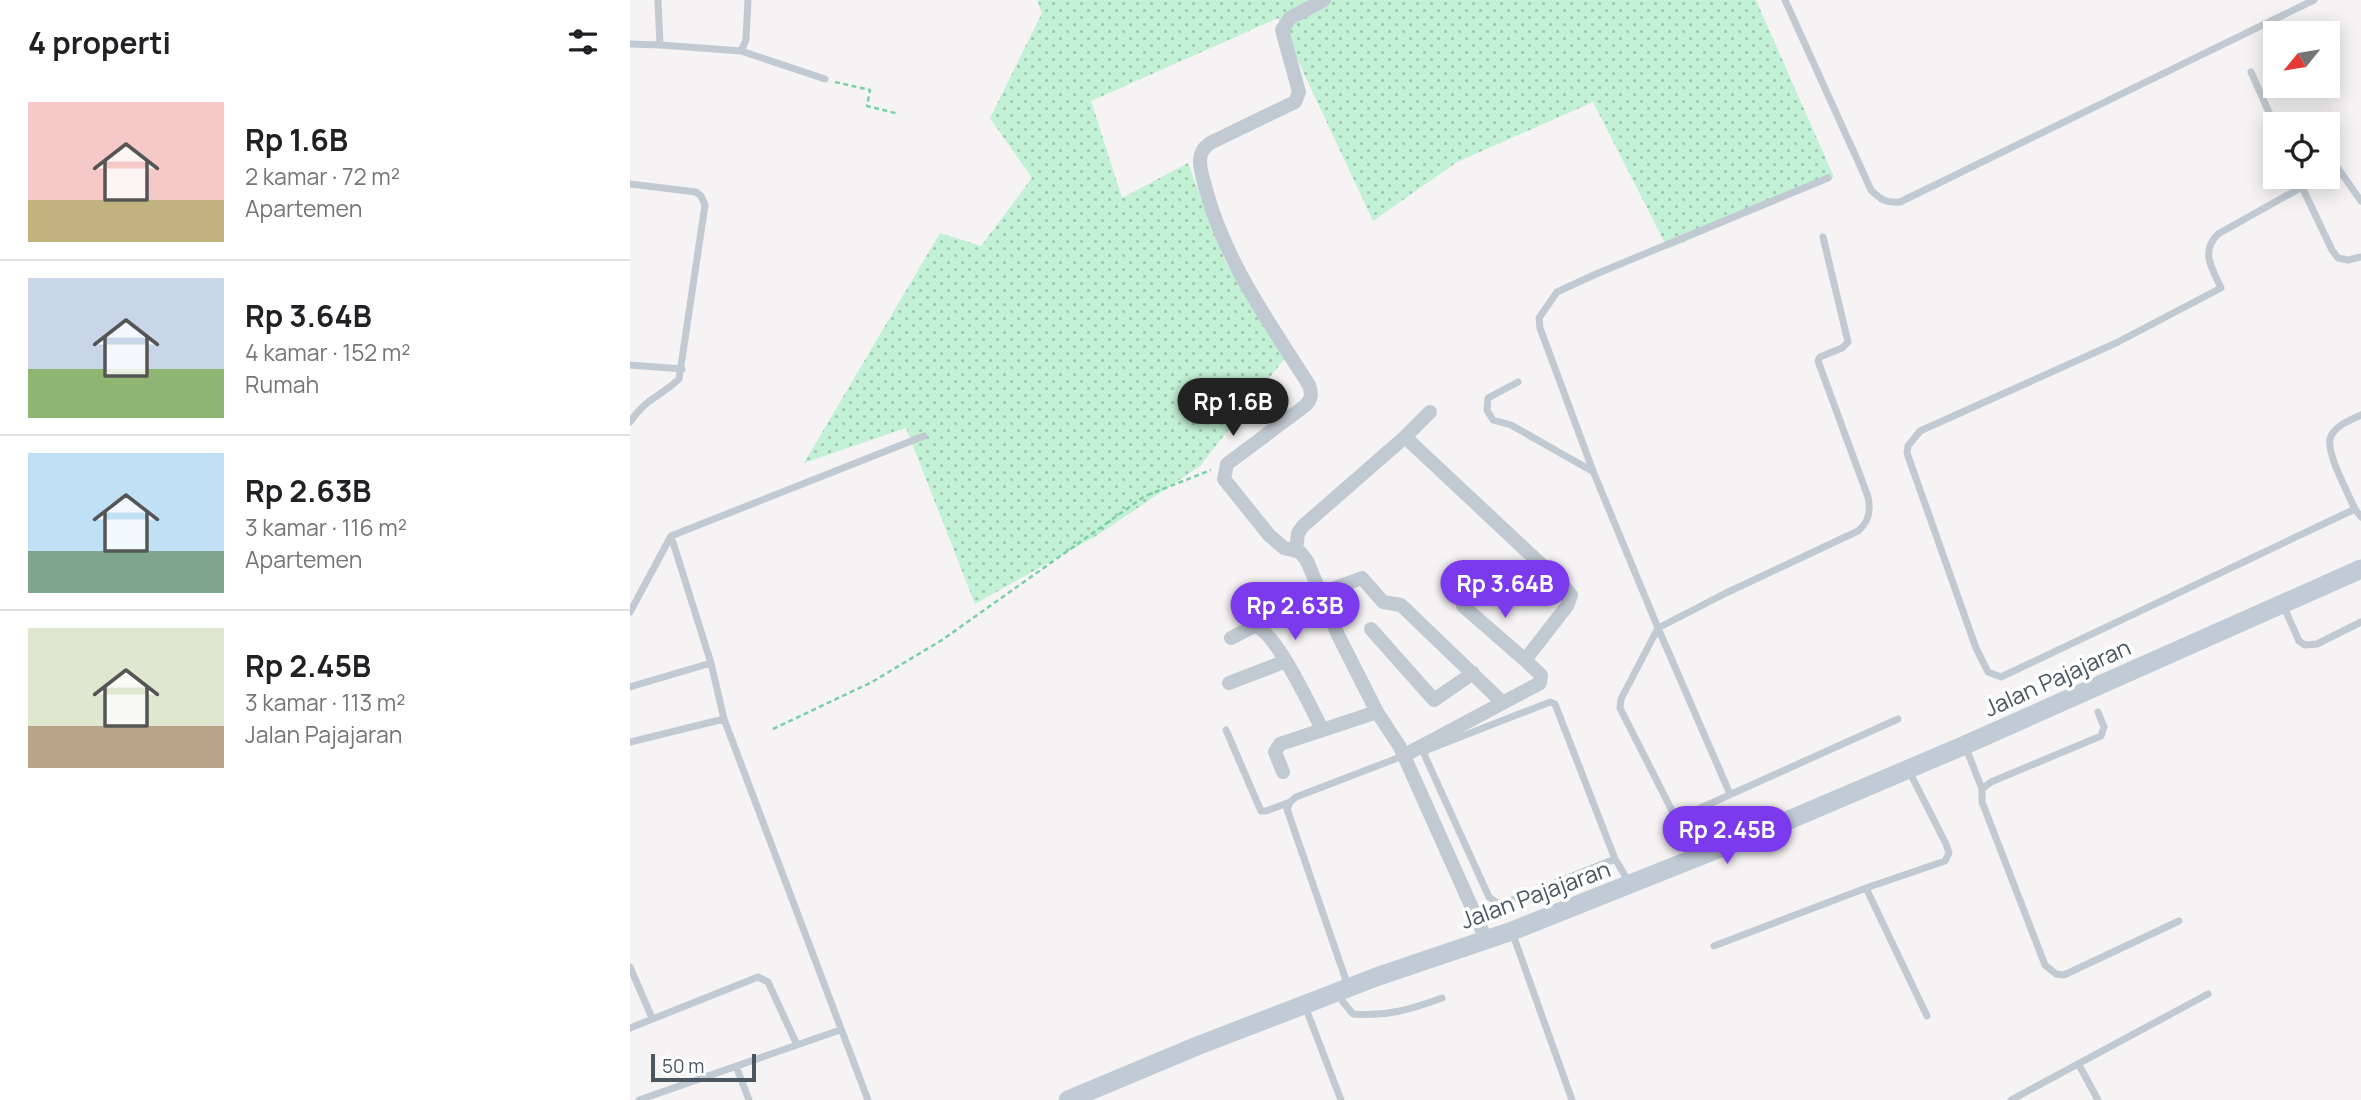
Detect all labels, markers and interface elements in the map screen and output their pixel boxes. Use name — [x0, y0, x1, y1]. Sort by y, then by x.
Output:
north arrow — [2263, 21, 2340, 98]
map controls — [2263, 21, 2340, 189]
text: 4 properti — [28, 22, 171, 63]
icon: filters — [564, 23, 602, 61]
button: locate — [2263, 112, 2340, 189]
text: Rp 1.6B — [245, 119, 348, 160]
icon: home — [84, 130, 168, 214]
text: 2 kamar · 72 m² — [245, 160, 400, 192]
text: Apartemen — [245, 192, 362, 224]
text: Rp 3.64B — [245, 295, 372, 336]
icon: home — [84, 306, 168, 390]
text: 4 kamar · 152 m² — [245, 336, 410, 368]
text: Rumah — [245, 368, 319, 400]
pin: Rp 1.6B — [1168, 378, 1298, 438]
text: Rp 1.6B — [1194, 385, 1272, 417]
text: Rp 2.63B — [245, 470, 371, 511]
icon: home — [84, 481, 168, 565]
text: 3 kamar · 116 m² — [245, 511, 407, 543]
text: Apartemen — [245, 543, 362, 575]
pin: Rp 3.64B — [1433, 560, 1577, 620]
text: Rp 3.64B — [1456, 567, 1554, 599]
pin: Rp 2.63B — [1223, 582, 1367, 642]
text: Rp 2.63B — [1247, 589, 1343, 621]
street label: Jalan Pajajaran — [1979, 630, 2135, 724]
text: Rp 2.45B — [245, 645, 371, 686]
icon: home — [84, 656, 168, 740]
text: 3 kamar · 113 m² — [245, 686, 405, 718]
text: Jalan Pajajaran — [245, 718, 402, 750]
pin: Rp 2.45B — [1655, 806, 1799, 866]
text: Rp 2.45B — [1679, 813, 1775, 845]
street label: Jalan Pajajaran — [1456, 852, 1614, 936]
scale bar — [651, 1051, 756, 1083]
text: 50 m — [662, 1053, 704, 1079]

